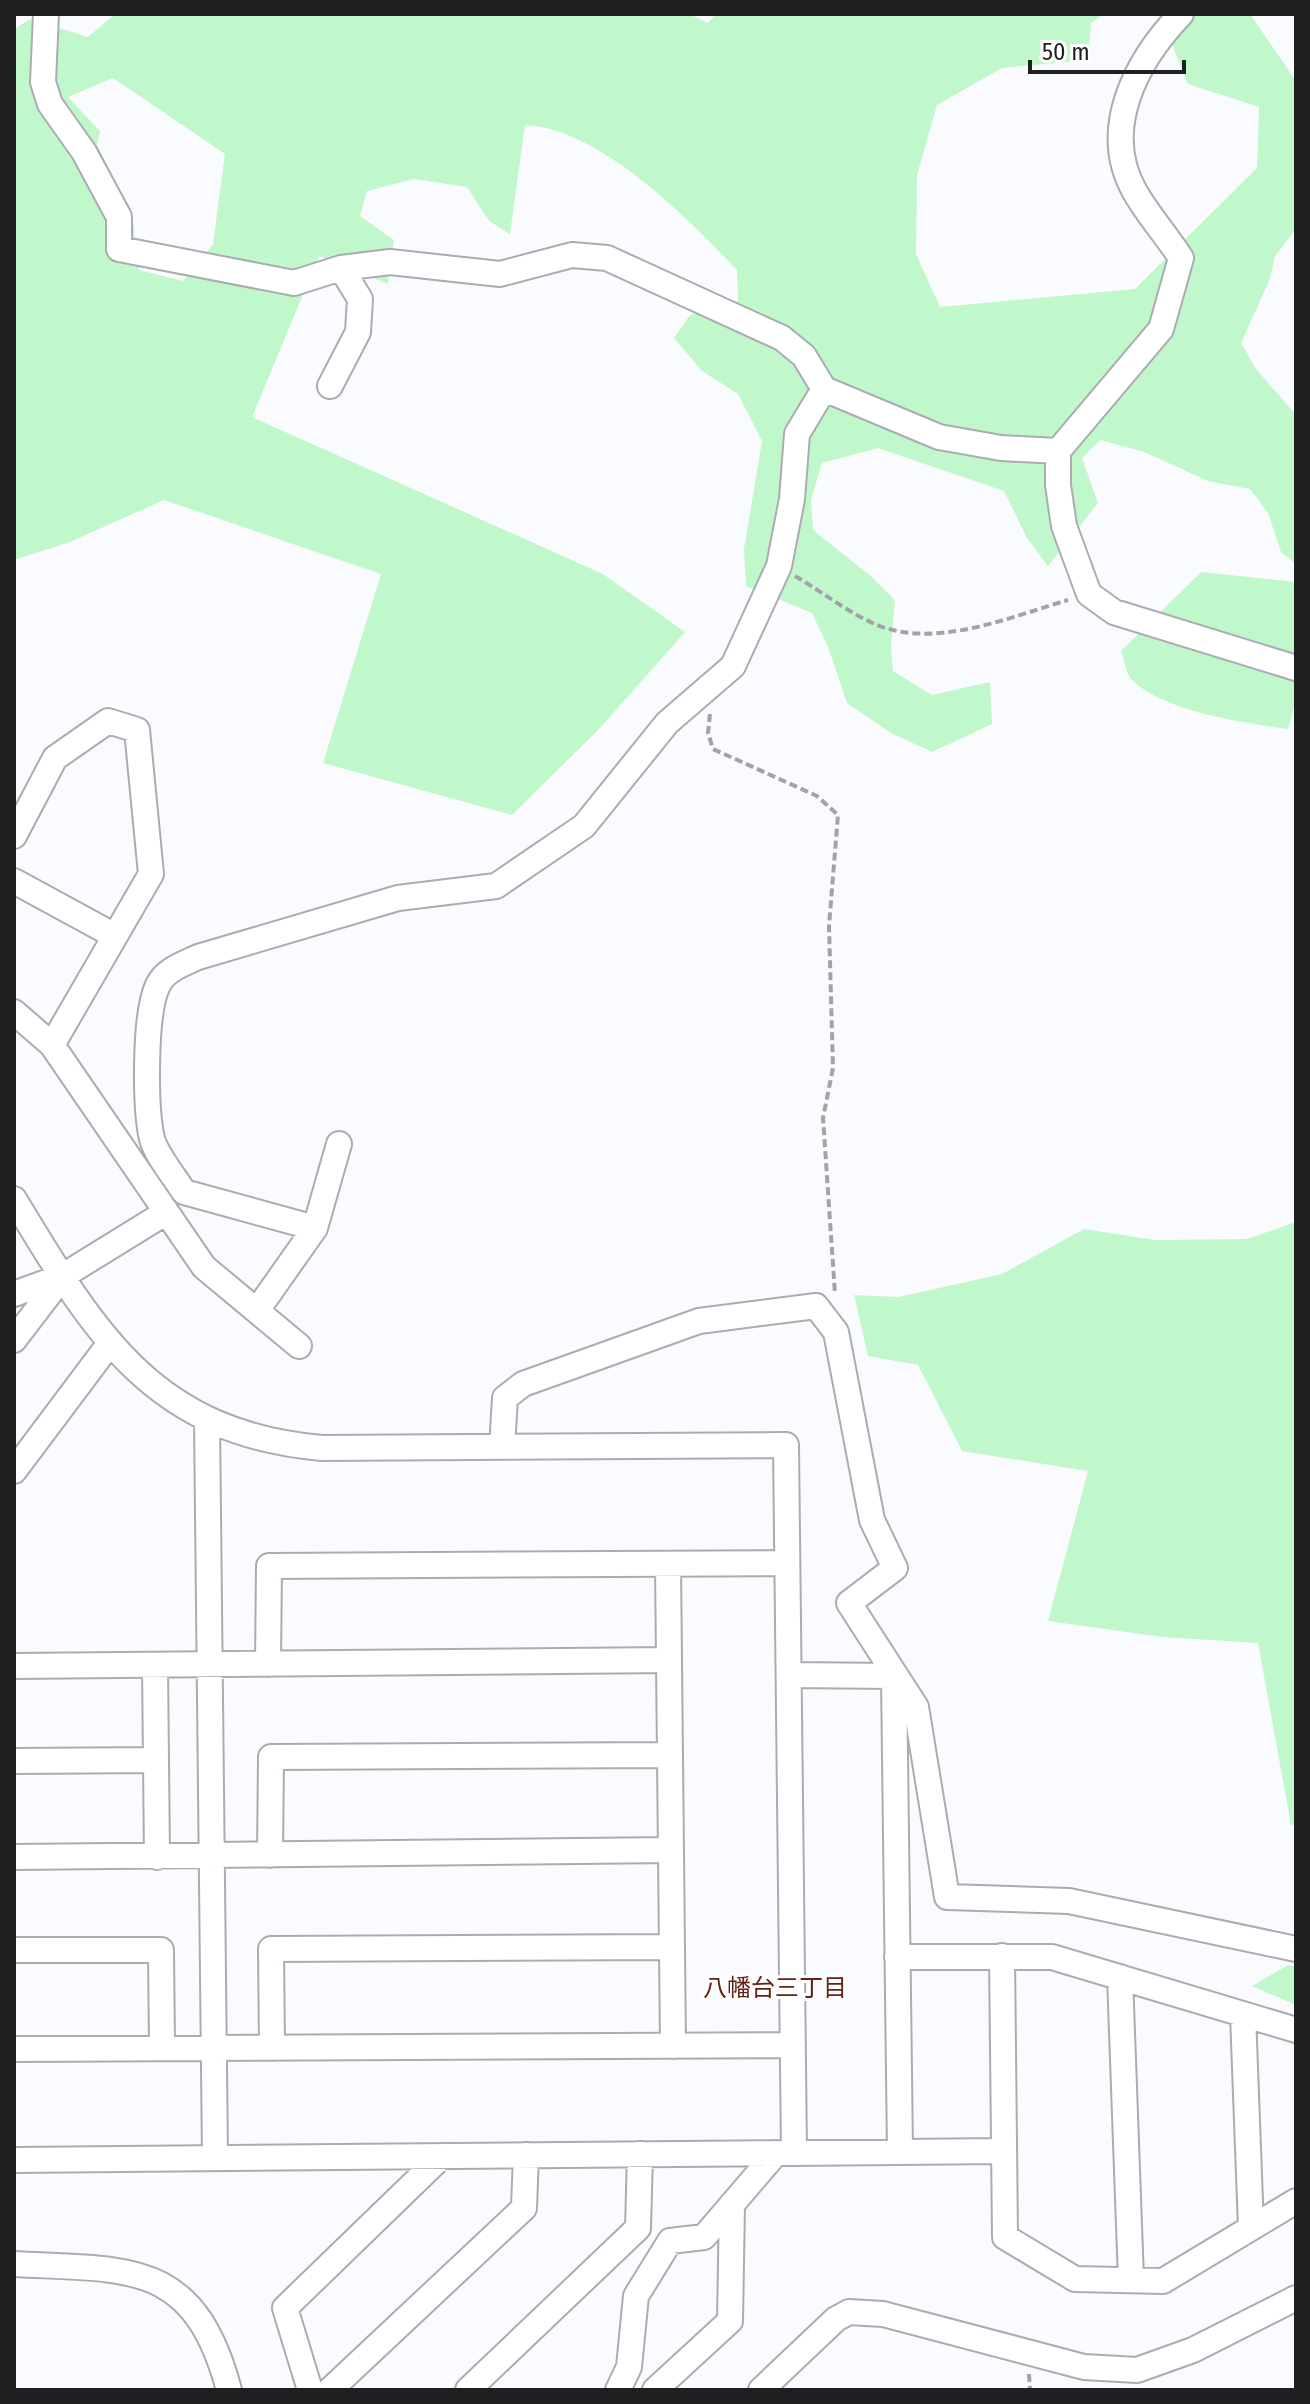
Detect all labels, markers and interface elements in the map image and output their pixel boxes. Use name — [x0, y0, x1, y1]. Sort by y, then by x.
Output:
scale bar — [1030, 24, 1184, 74]
text: 50 m — [1042, 38, 1090, 66]
district label: 八幡台三丁目 — [703, 1974, 847, 2002]

